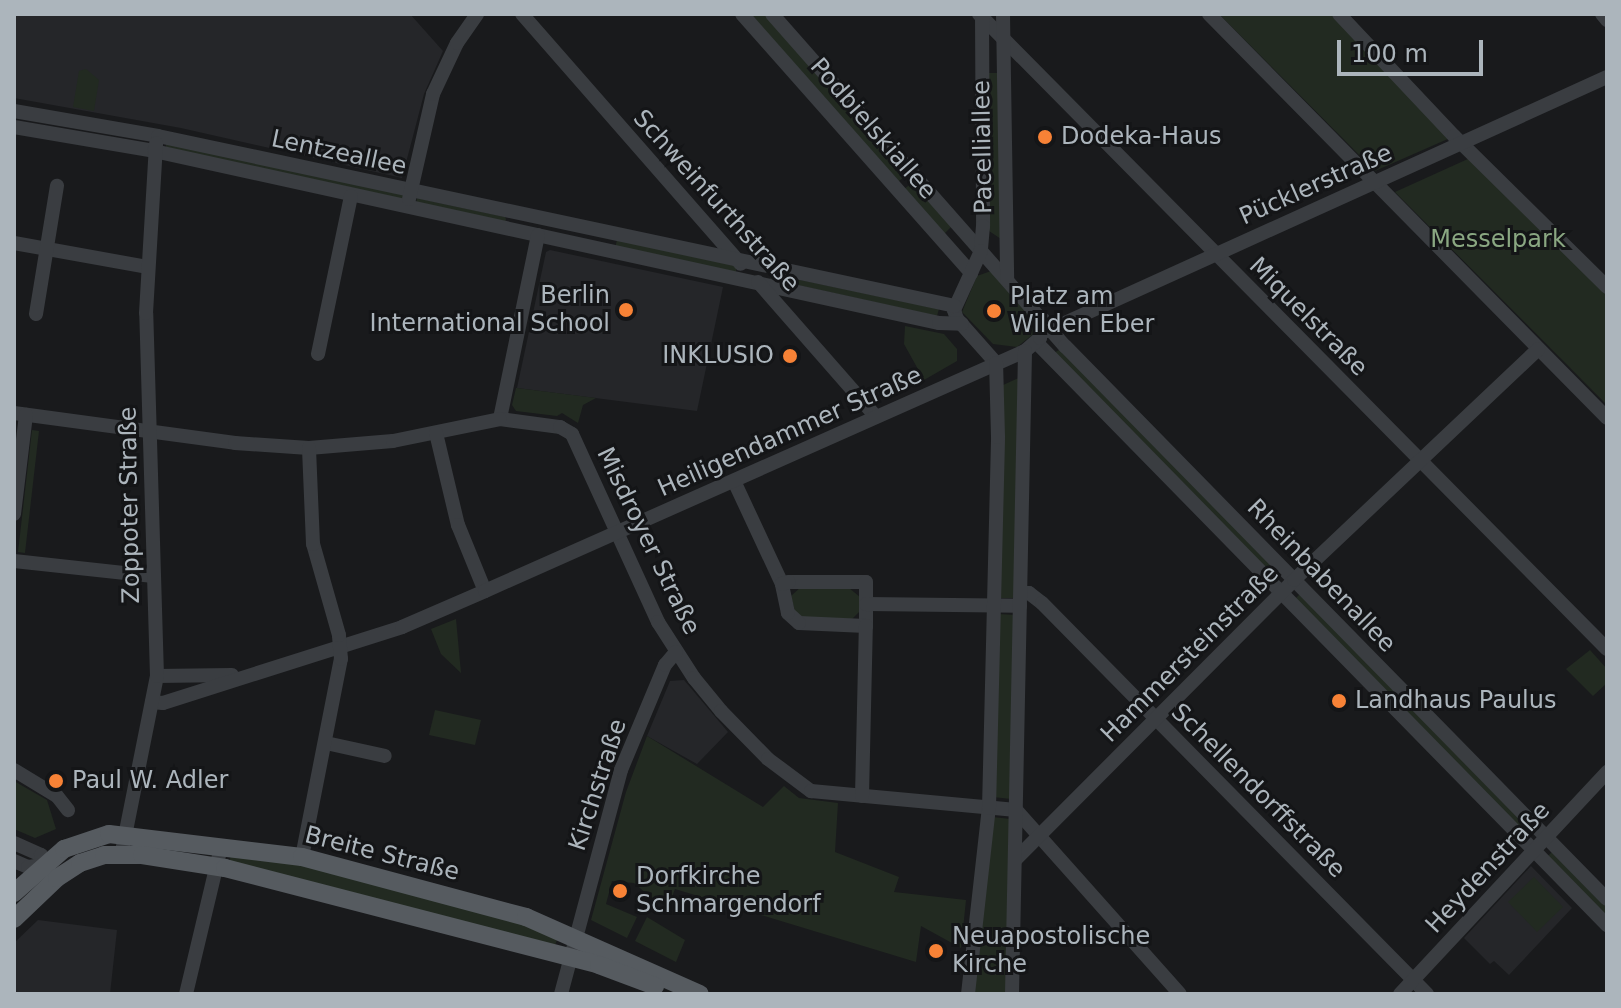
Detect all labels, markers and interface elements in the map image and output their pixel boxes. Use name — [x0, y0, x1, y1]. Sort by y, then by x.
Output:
scale bar — [1341, 24, 1487, 74]
text: 100 m — [1351, 40, 1428, 68]
street label: Podbielskiallee — [804, 53, 942, 205]
street label: Pacelliallee — [967, 80, 999, 214]
street label: Schweinfurthstraße — [627, 104, 805, 298]
place label: Dodeka-Haus — [1061, 123, 1221, 151]
street label: Lentzeallee — [269, 125, 409, 181]
marker: Dodeka-Haus — [1036, 128, 1054, 146]
street label: Pücklerstraße — [1235, 138, 1397, 232]
park label: Messelpark — [1430, 226, 1566, 254]
street label: Miquelstraße — [1243, 252, 1373, 382]
place label: Berlin International School — [370, 282, 610, 338]
place label: Platz am Wilden Eber — [1010, 283, 1154, 339]
marker: Berlin International School — [617, 301, 635, 319]
marker: Platz am Wilden Eber — [985, 302, 1003, 320]
place label: INKLUSIO — [662, 342, 774, 370]
marker: INKLUSIO — [781, 347, 799, 365]
street label: Heiligendammer Straße — [653, 361, 927, 503]
street label: Zoppoter Straße — [114, 406, 146, 604]
street label: Misdroyer Straße — [590, 443, 706, 639]
street label: Rheinbabenallee — [1241, 494, 1401, 658]
street label: Hammersteinstraße — [1095, 559, 1285, 749]
place label: Landhaus Paulus — [1355, 687, 1556, 715]
marker: Landhaus Paulus — [1330, 692, 1348, 710]
street label: Schellendorffstraße — [1165, 698, 1351, 884]
street label: Kirchstraße — [563, 716, 633, 854]
place label: Paul W. Adler — [72, 767, 228, 795]
marker: Paul W. Adler — [47, 772, 65, 790]
street label: Heydenstraße — [1420, 797, 1556, 939]
street label: Breite Straße — [302, 821, 462, 887]
place label: Dorfkirche Schmargendorf — [636, 863, 821, 919]
marker: Dorfkirche Schmargendorf — [611, 882, 629, 900]
place label: Neuapostolische Kirche — [952, 923, 1150, 979]
marker: Neuapostolische Kirche — [927, 942, 945, 960]

